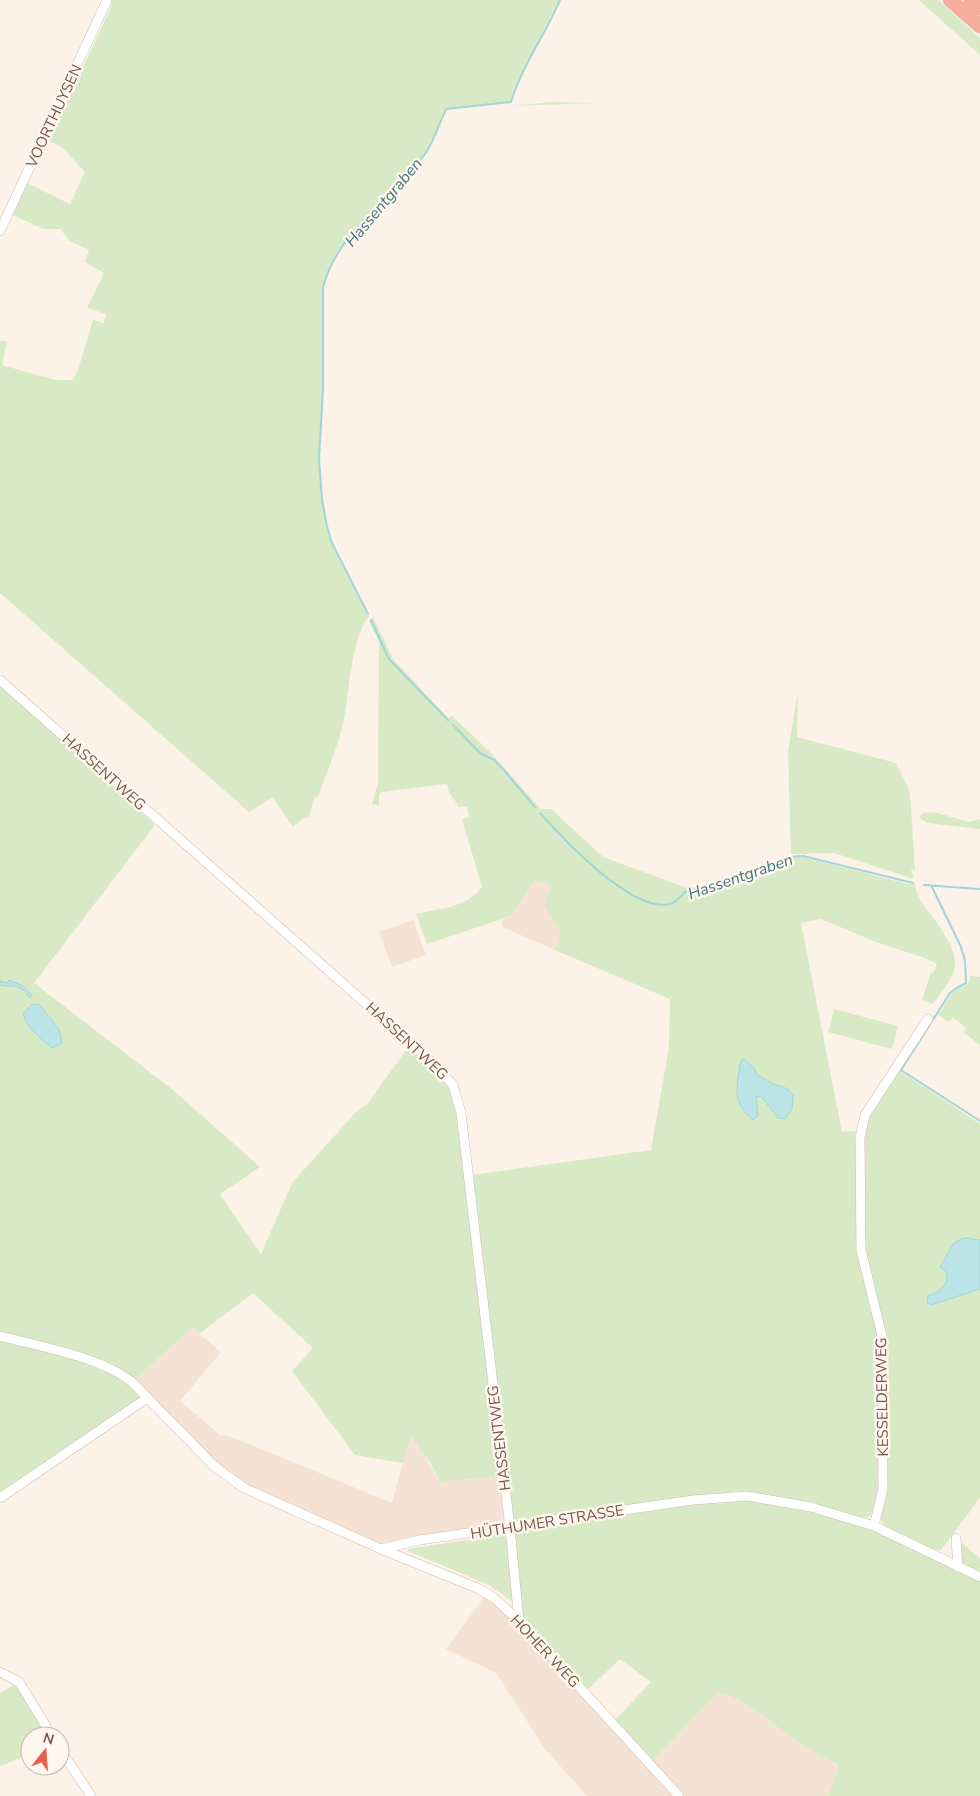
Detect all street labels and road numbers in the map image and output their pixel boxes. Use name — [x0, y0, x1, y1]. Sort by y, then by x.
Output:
street label: VOORTHUYSEN — [21, 61, 87, 172]
street label: HASSENTWEG — [58, 729, 150, 815]
street label: HASSENTWEG — [361, 998, 453, 1084]
street label: KESSELDERWEG — [871, 1337, 893, 1457]
street label: HASSENTWEG — [483, 1384, 515, 1492]
street label: HÜTHUMER STRASSE — [469, 1500, 625, 1544]
street label: HOHER WEG — [506, 1610, 584, 1692]

